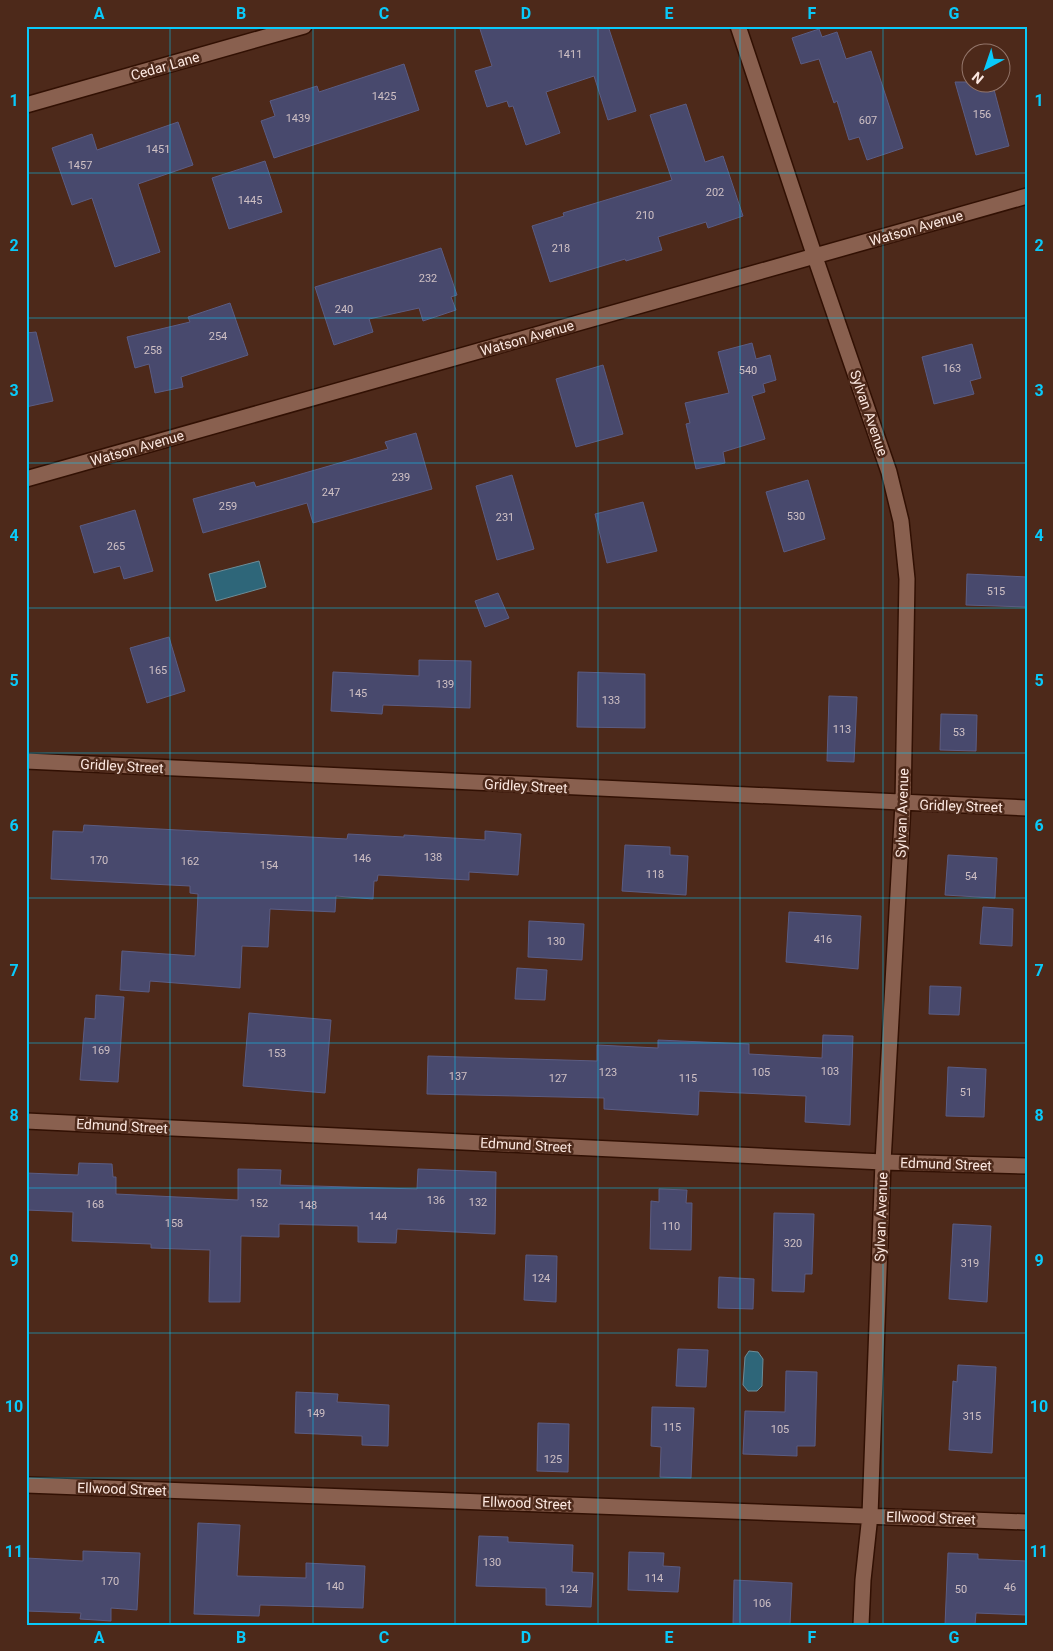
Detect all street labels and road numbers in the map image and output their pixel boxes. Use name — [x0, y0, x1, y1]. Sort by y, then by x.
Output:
street label: Cedar Lane — [129, 49, 201, 83]
street label: Watson Avenue — [867, 207, 965, 249]
street label: Watson Avenue — [478, 317, 576, 359]
street label: Sylvan Avenue — [847, 368, 891, 458]
street label: Watson Avenue — [88, 427, 186, 469]
street label: Gridley Street — [80, 756, 164, 776]
street label: Sylvan Avenue — [892, 768, 912, 858]
street label: Gridley Street — [484, 776, 568, 796]
street label: Gridley Street — [919, 797, 1003, 815]
street label: Edmund Street — [76, 1116, 169, 1136]
street label: Edmund Street — [480, 1135, 573, 1155]
street label: Edmund Street — [900, 1154, 993, 1174]
street label: Sylvan Avenue — [871, 1172, 891, 1262]
street label: Ellwood Street — [77, 1479, 167, 1499]
street label: Ellwood Street — [482, 1493, 572, 1513]
street label: Ellwood Street — [886, 1508, 976, 1528]

